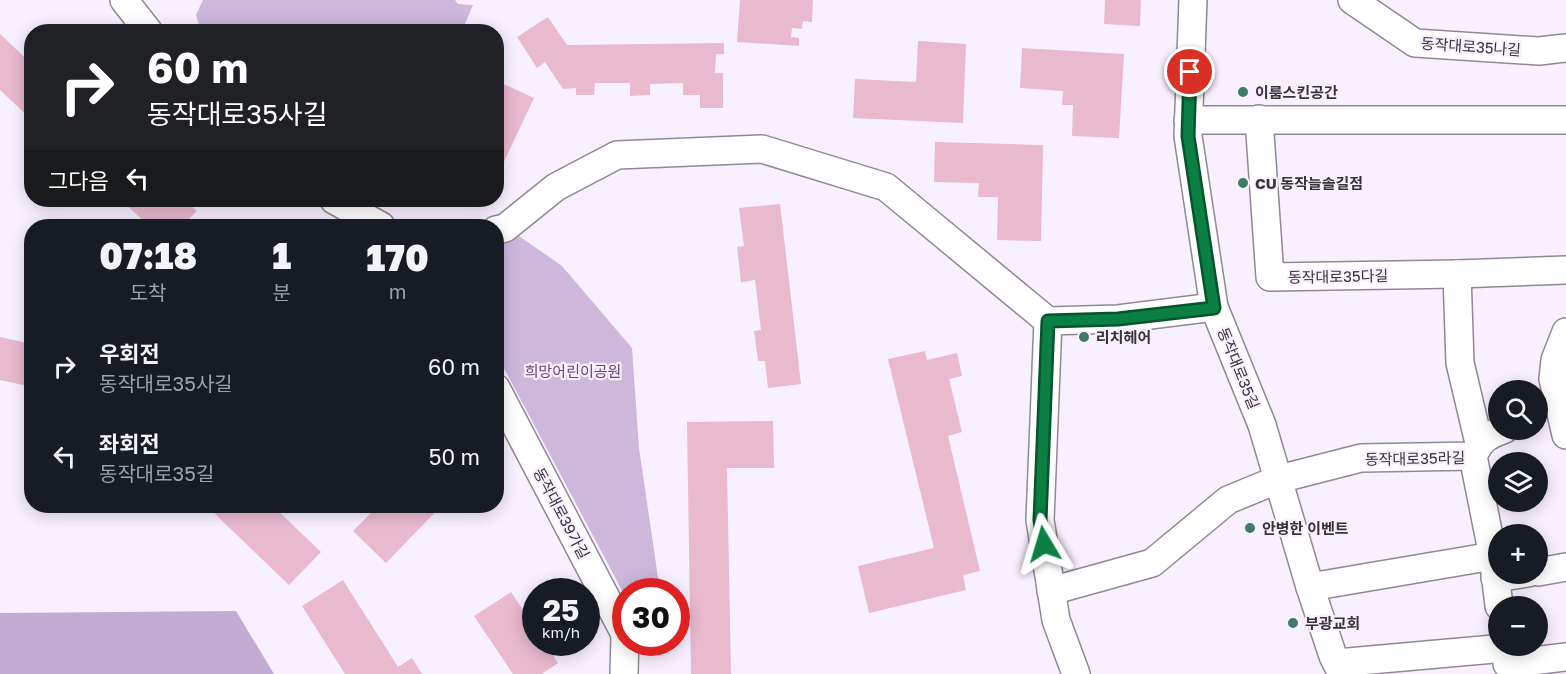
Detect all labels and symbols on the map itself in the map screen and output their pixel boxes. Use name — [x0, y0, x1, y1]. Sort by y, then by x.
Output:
street label: 동작대로35나길 — [1420, 34, 1522, 58]
pin — [1164, 46, 1215, 97]
place label: 이룸스킨공간 — [1255, 83, 1338, 101]
marker: 이룸스킨공간 — [1236, 85, 1250, 99]
place label: CU 동작늘솔길점 — [1255, 174, 1363, 192]
marker: CU 동작늘솔길점 — [1236, 176, 1250, 190]
street label: 동작대로35다길 — [1288, 266, 1388, 286]
street label: 동작대로35길 — [1214, 325, 1264, 411]
place label: 리치헤어 — [1096, 328, 1151, 346]
marker: 리치헤어 — [1077, 330, 1091, 344]
park label: 희망어린이공원 — [525, 362, 621, 380]
street label: 동작대로35라길 — [1365, 448, 1465, 468]
street label: 동작대로39가길 — [530, 464, 594, 562]
position arrow — [1012, 512, 1076, 576]
place label: 안병한 이벤트 — [1262, 519, 1349, 537]
marker: 안병한 이벤트 — [1243, 521, 1257, 535]
speed limit sign: 30 — [612, 578, 690, 656]
place label: 부광교회 — [1305, 614, 1360, 632]
marker: 부광교회 — [1286, 616, 1300, 630]

